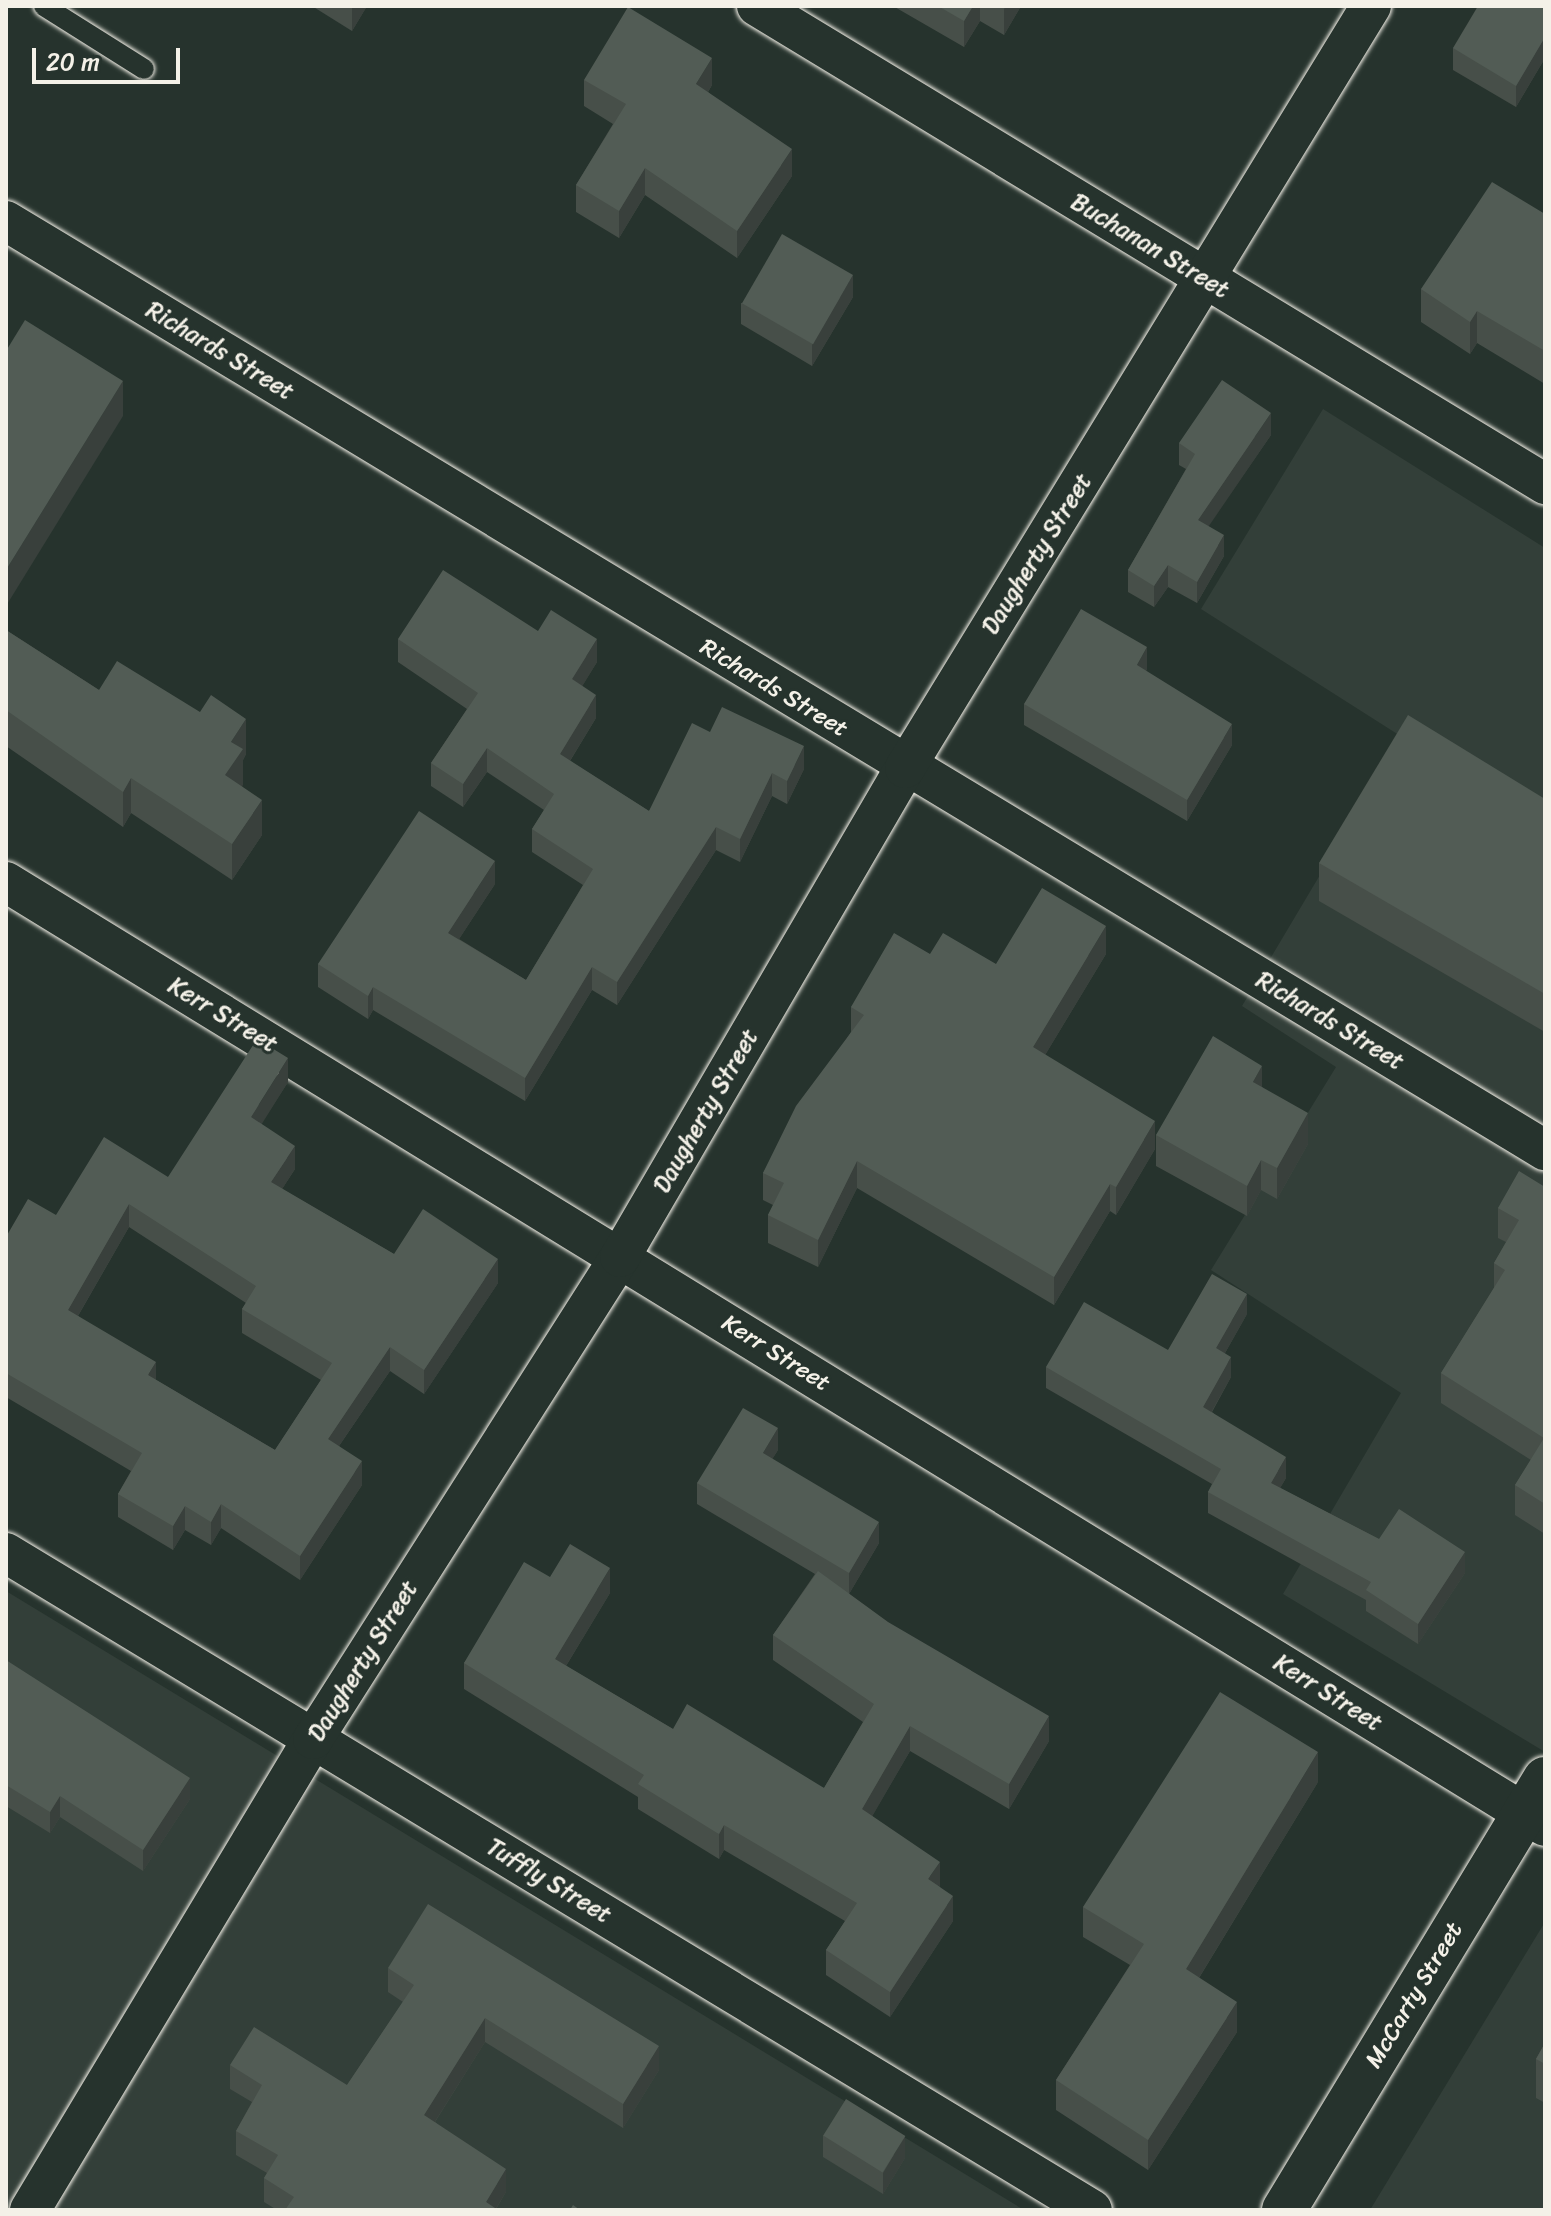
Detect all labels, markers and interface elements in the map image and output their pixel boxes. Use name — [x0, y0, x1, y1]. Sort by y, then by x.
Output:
scale bar — [36, 32, 184, 82]
text: 20 m — [46, 41, 100, 83]
street label: Buchanan Street — [1066, 188, 1234, 304]
street label: Richards Street — [141, 296, 299, 406]
street label: Daugherty Street — [976, 468, 1098, 640]
street label: Richards Street — [695, 633, 853, 743]
street label: Richards Street — [1251, 966, 1409, 1076]
street label: Kerr Street — [163, 971, 283, 1059]
street label: Daugherty Street — [647, 1024, 765, 1198]
street label: Kerr Street — [716, 1308, 836, 1398]
street label: Daugherty Street — [302, 1575, 424, 1747]
street label: Kerr Street — [1268, 1648, 1388, 1738]
street label: Tuffly Street — [481, 1832, 617, 1930]
street label: McCarty Street — [1359, 1916, 1469, 2074]

